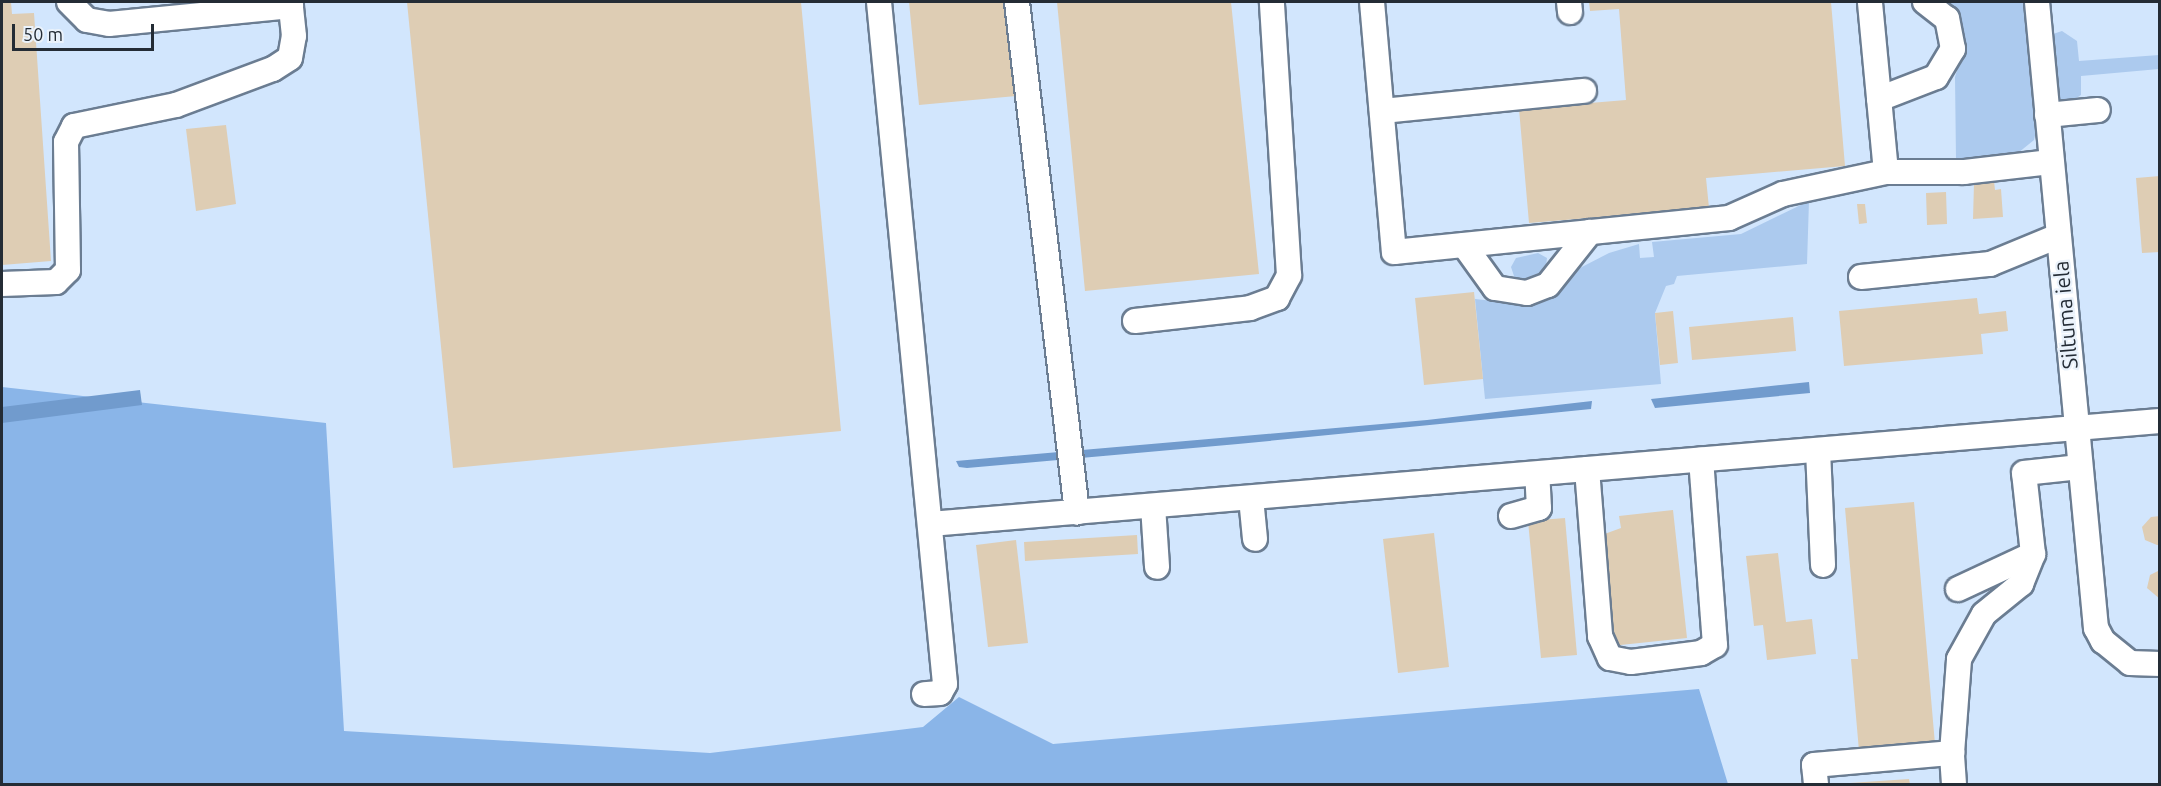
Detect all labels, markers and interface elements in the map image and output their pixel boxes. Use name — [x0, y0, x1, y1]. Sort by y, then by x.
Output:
scale bar — [15, 12, 158, 50]
text: 50 m — [23, 24, 63, 44]
street label: Siltuma iela — [2048, 260, 2082, 370]

